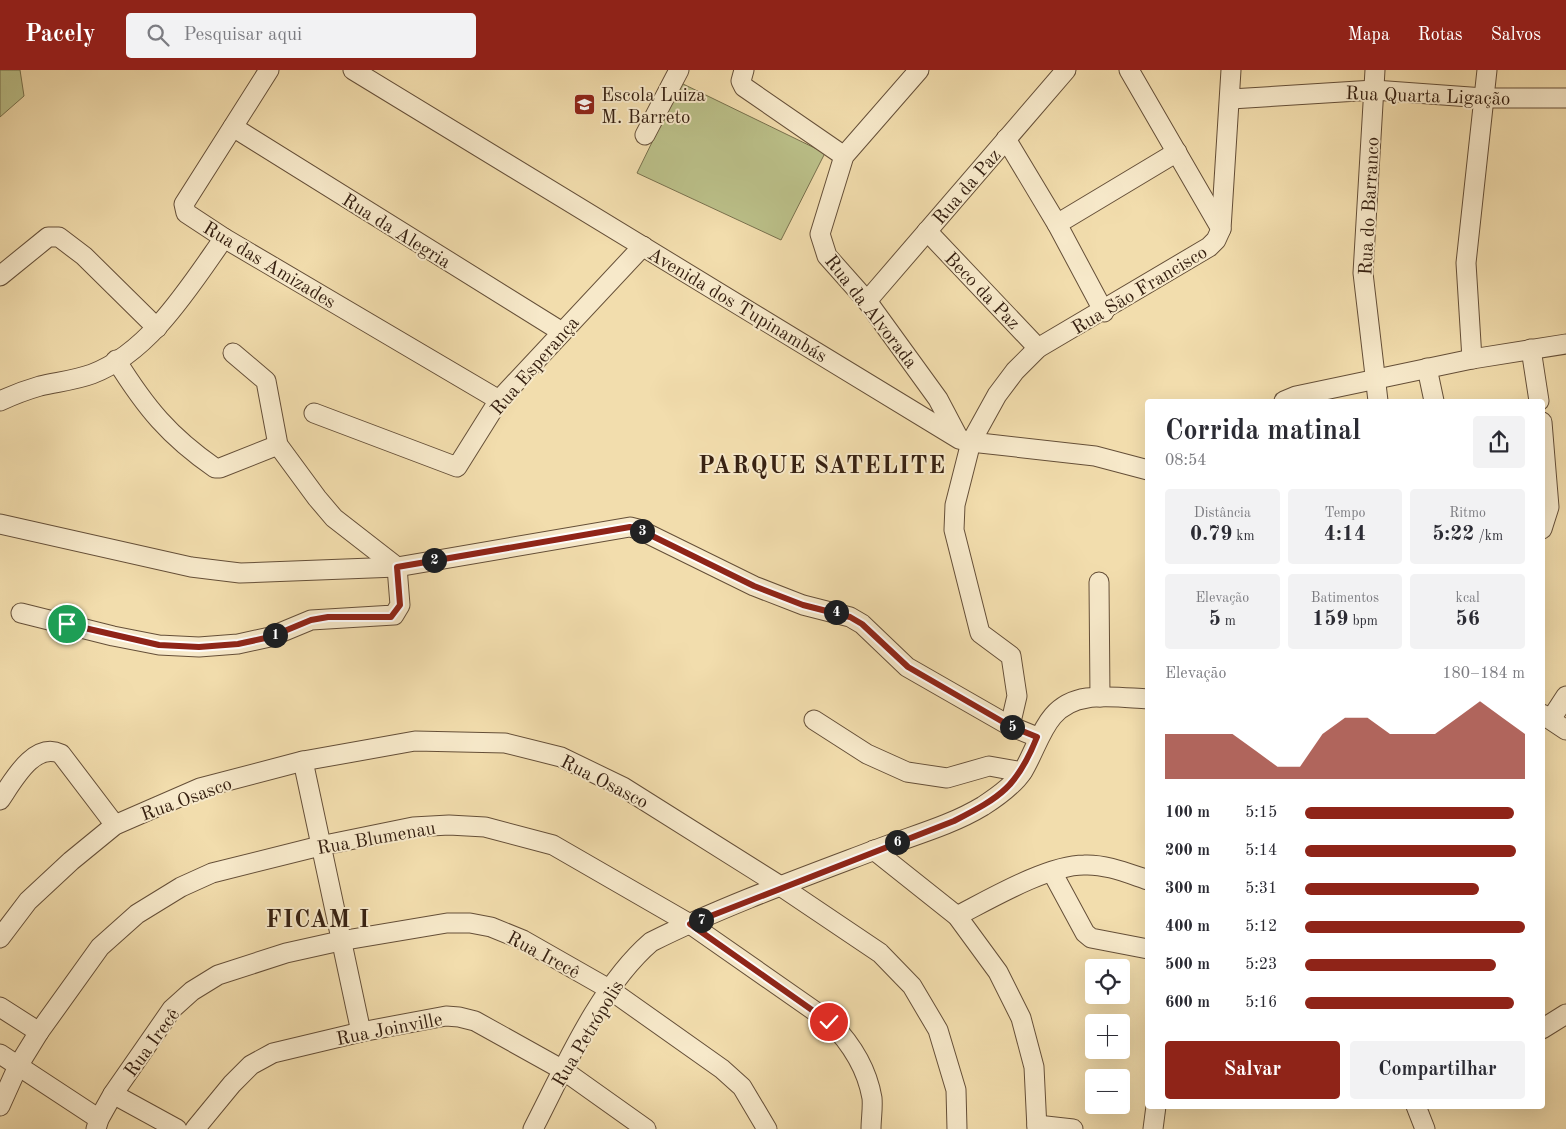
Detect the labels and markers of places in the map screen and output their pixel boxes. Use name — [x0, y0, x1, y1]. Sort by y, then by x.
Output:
place label: Escola Luiza M. Barreto — [601, 87, 706, 128]
school or university icon: Escola Luiza M. Barreto — [573, 93, 597, 117]
pin: 3 — [630, 518, 654, 544]
pin: 2 — [422, 548, 446, 572]
pin: 4 — [824, 600, 848, 624]
pin — [46, 603, 88, 645]
pin: 1 — [262, 622, 288, 648]
pin: 5 — [1000, 714, 1024, 740]
pin: 6 — [884, 830, 910, 854]
pin: 7 — [688, 908, 714, 932]
pin — [808, 1001, 850, 1043]

